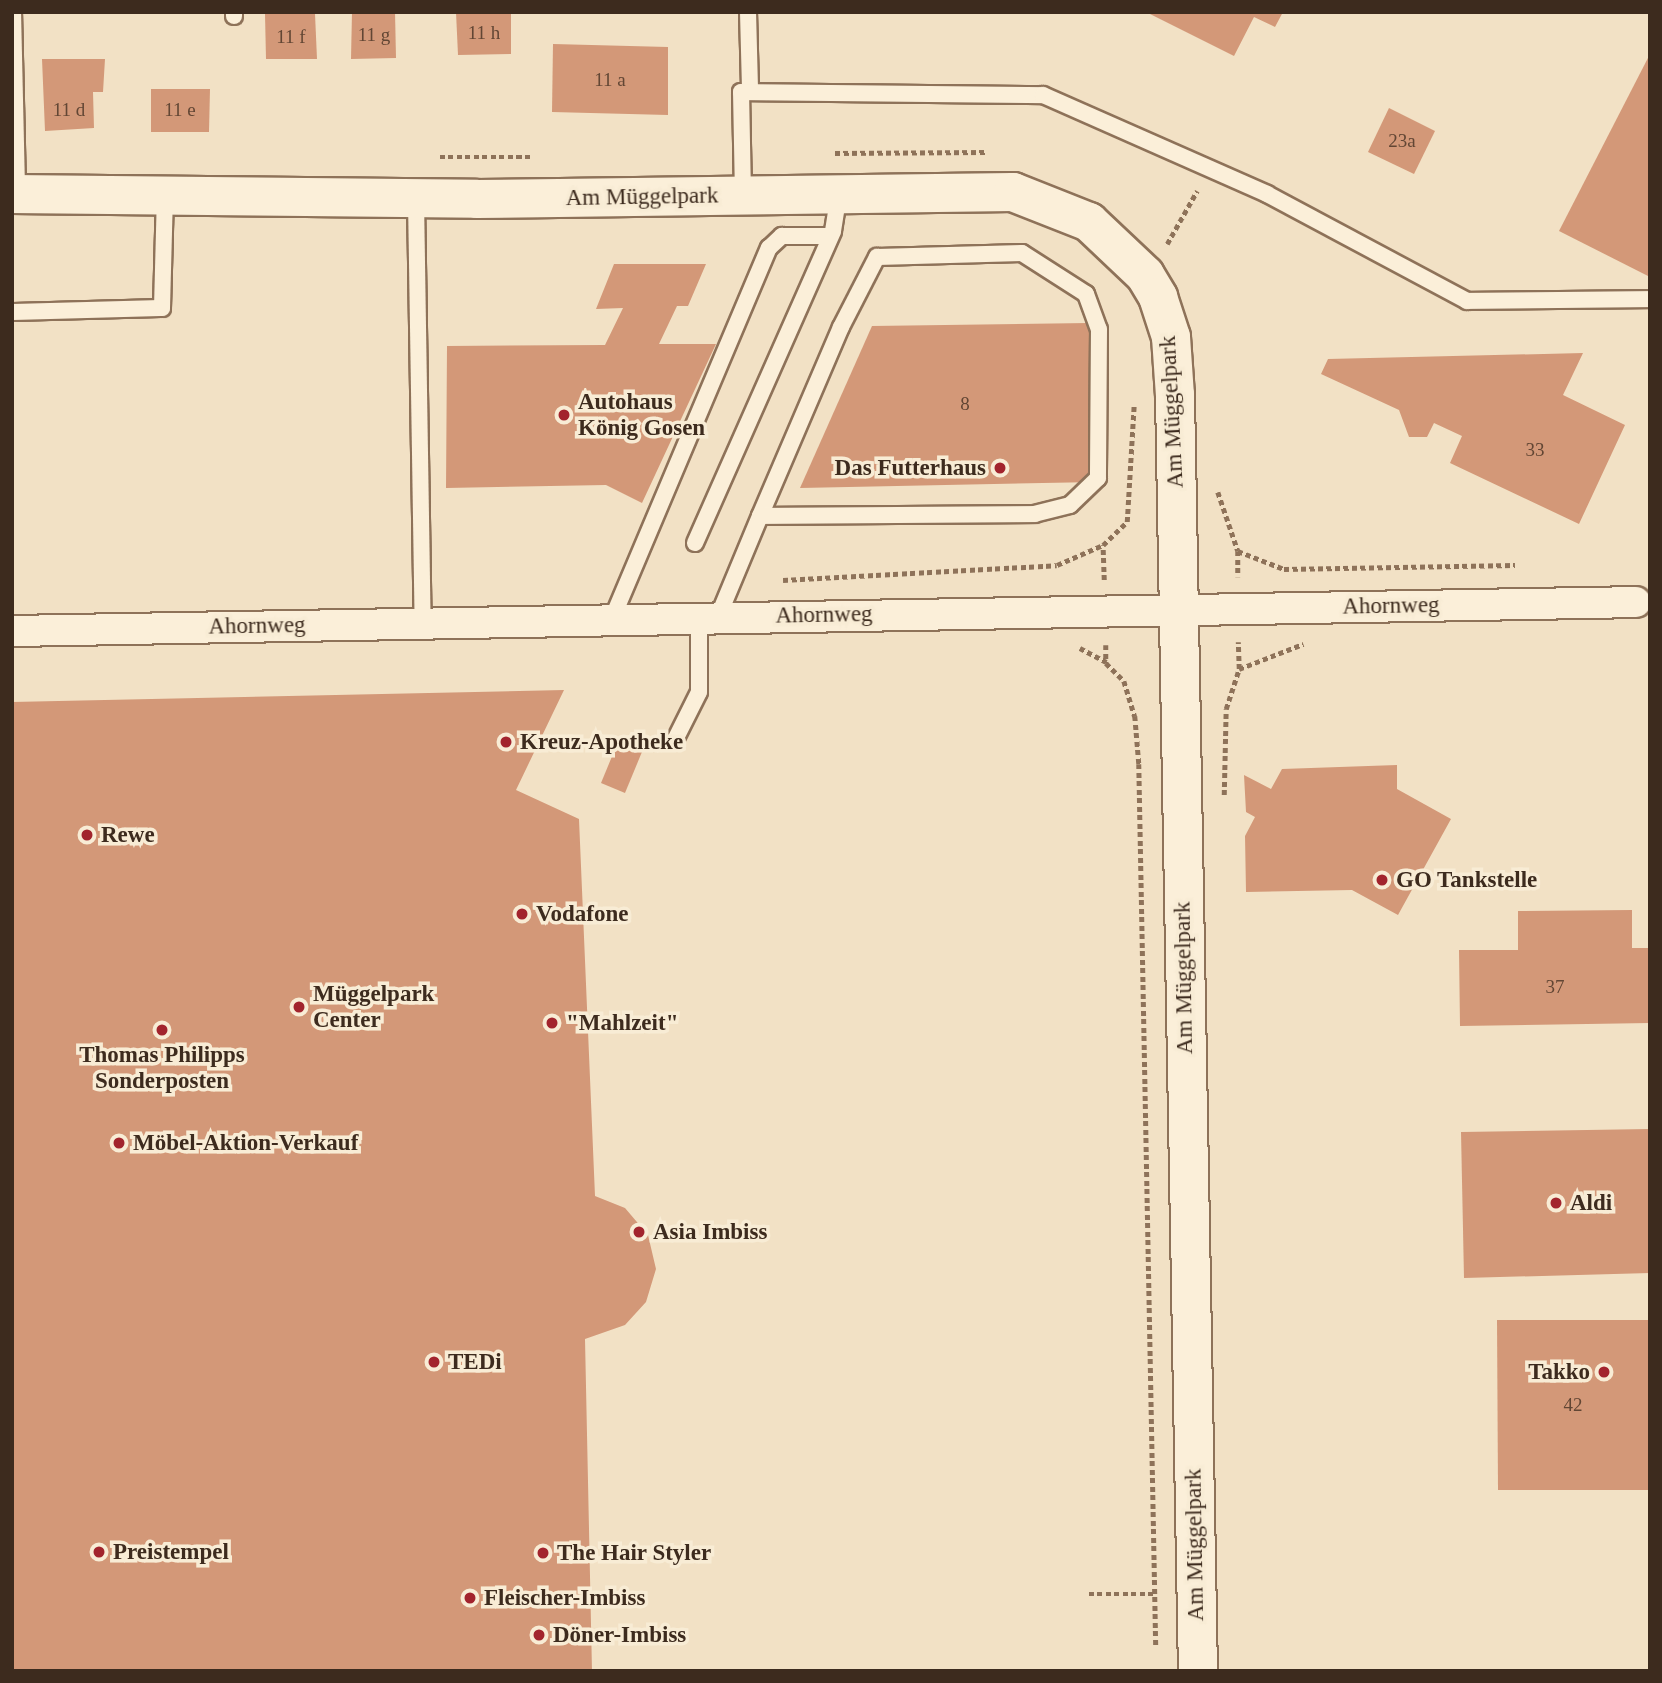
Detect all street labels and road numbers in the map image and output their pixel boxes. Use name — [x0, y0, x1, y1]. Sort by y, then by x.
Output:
street label: Am Müggelpark — [565, 182, 719, 212]
street label: Am Müggelpark — [1154, 335, 1190, 489]
street label: Ahornweg — [1342, 591, 1440, 621]
street label: Ahornweg — [775, 600, 873, 630]
street label: Ahornweg — [208, 611, 306, 641]
street label: Am Müggelpark — [1169, 901, 1199, 1055]
street label: Am Müggelpark — [1180, 1468, 1210, 1622]

